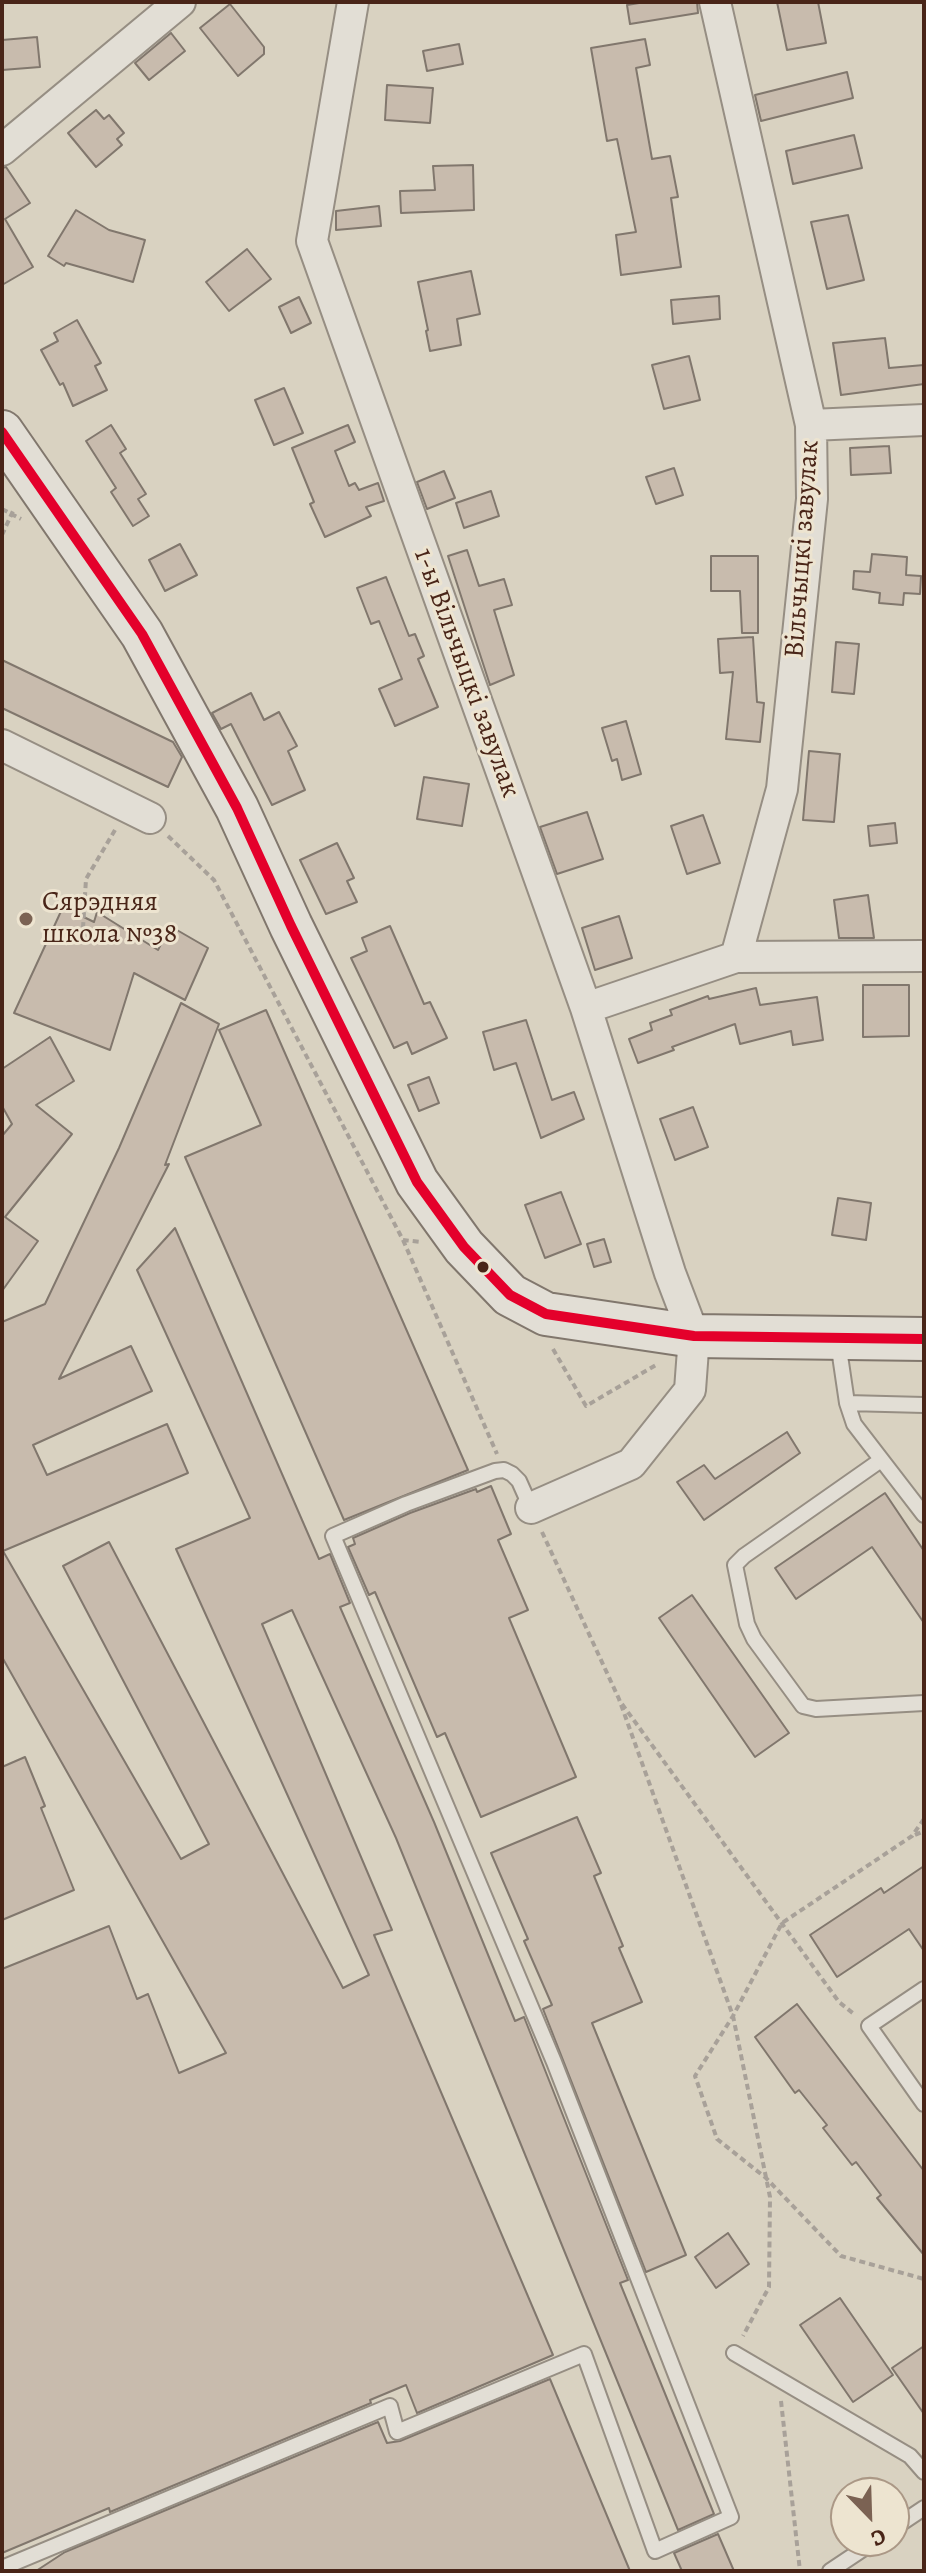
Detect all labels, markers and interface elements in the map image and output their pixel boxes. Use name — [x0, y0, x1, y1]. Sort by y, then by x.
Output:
street label: Вільчыцкі завулак — [779, 439, 827, 659]
street label: 1-ы Вільчыцкі завулак — [405, 544, 527, 802]
place label: Сярэдняя школа №38 — [42, 886, 177, 952]
marker: Сярэдняя школа №38 — [17, 910, 35, 928]
unlabelled marker — [475, 1259, 491, 1275]
north arrow — [830, 2477, 910, 2557]
text: С — [866, 2521, 891, 2554]

